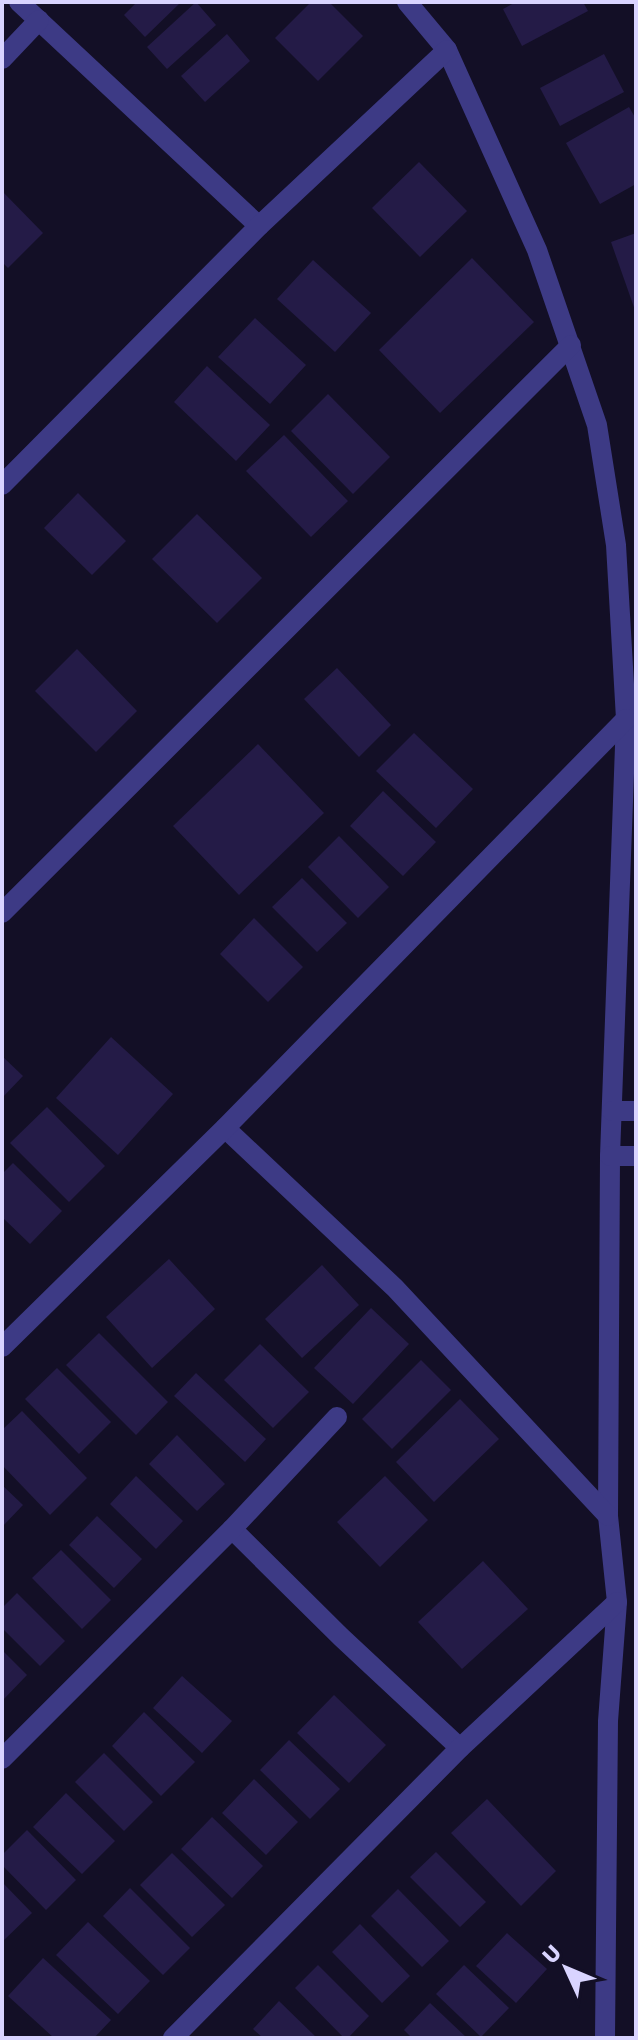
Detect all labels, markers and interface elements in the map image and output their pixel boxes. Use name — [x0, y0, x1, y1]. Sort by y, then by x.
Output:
north arrow — [526, 1928, 606, 2008]
text: U — [535, 1938, 569, 1971]

